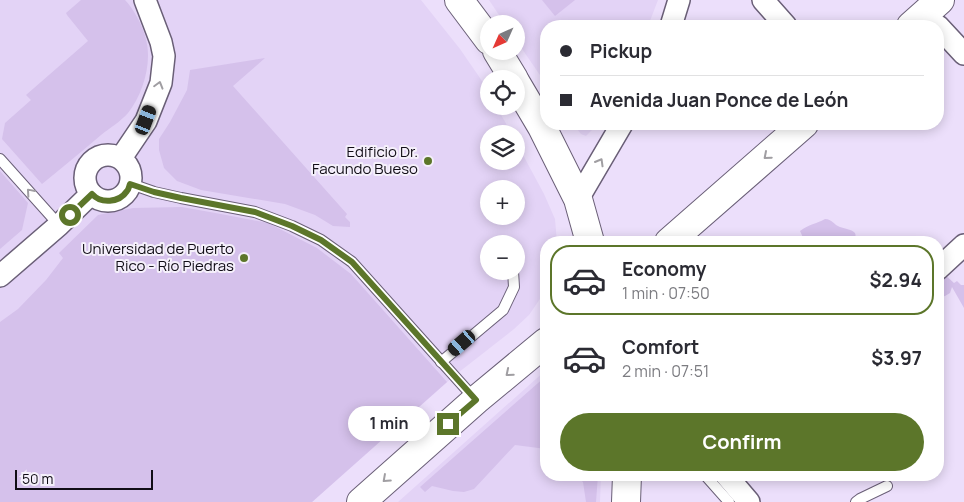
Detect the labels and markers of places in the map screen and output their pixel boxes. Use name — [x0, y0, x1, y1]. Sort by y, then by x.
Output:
place label: Edificio Dr. Facundo Bueso — [312, 141, 418, 179]
marker: Edificio Dr. Facundo Bueso — [422, 155, 434, 167]
place label: Universidad de Puerto Rico - Río Piedras — [82, 238, 234, 276]
marker: Universidad de Puerto Rico - Río Piedras — [238, 252, 250, 264]

